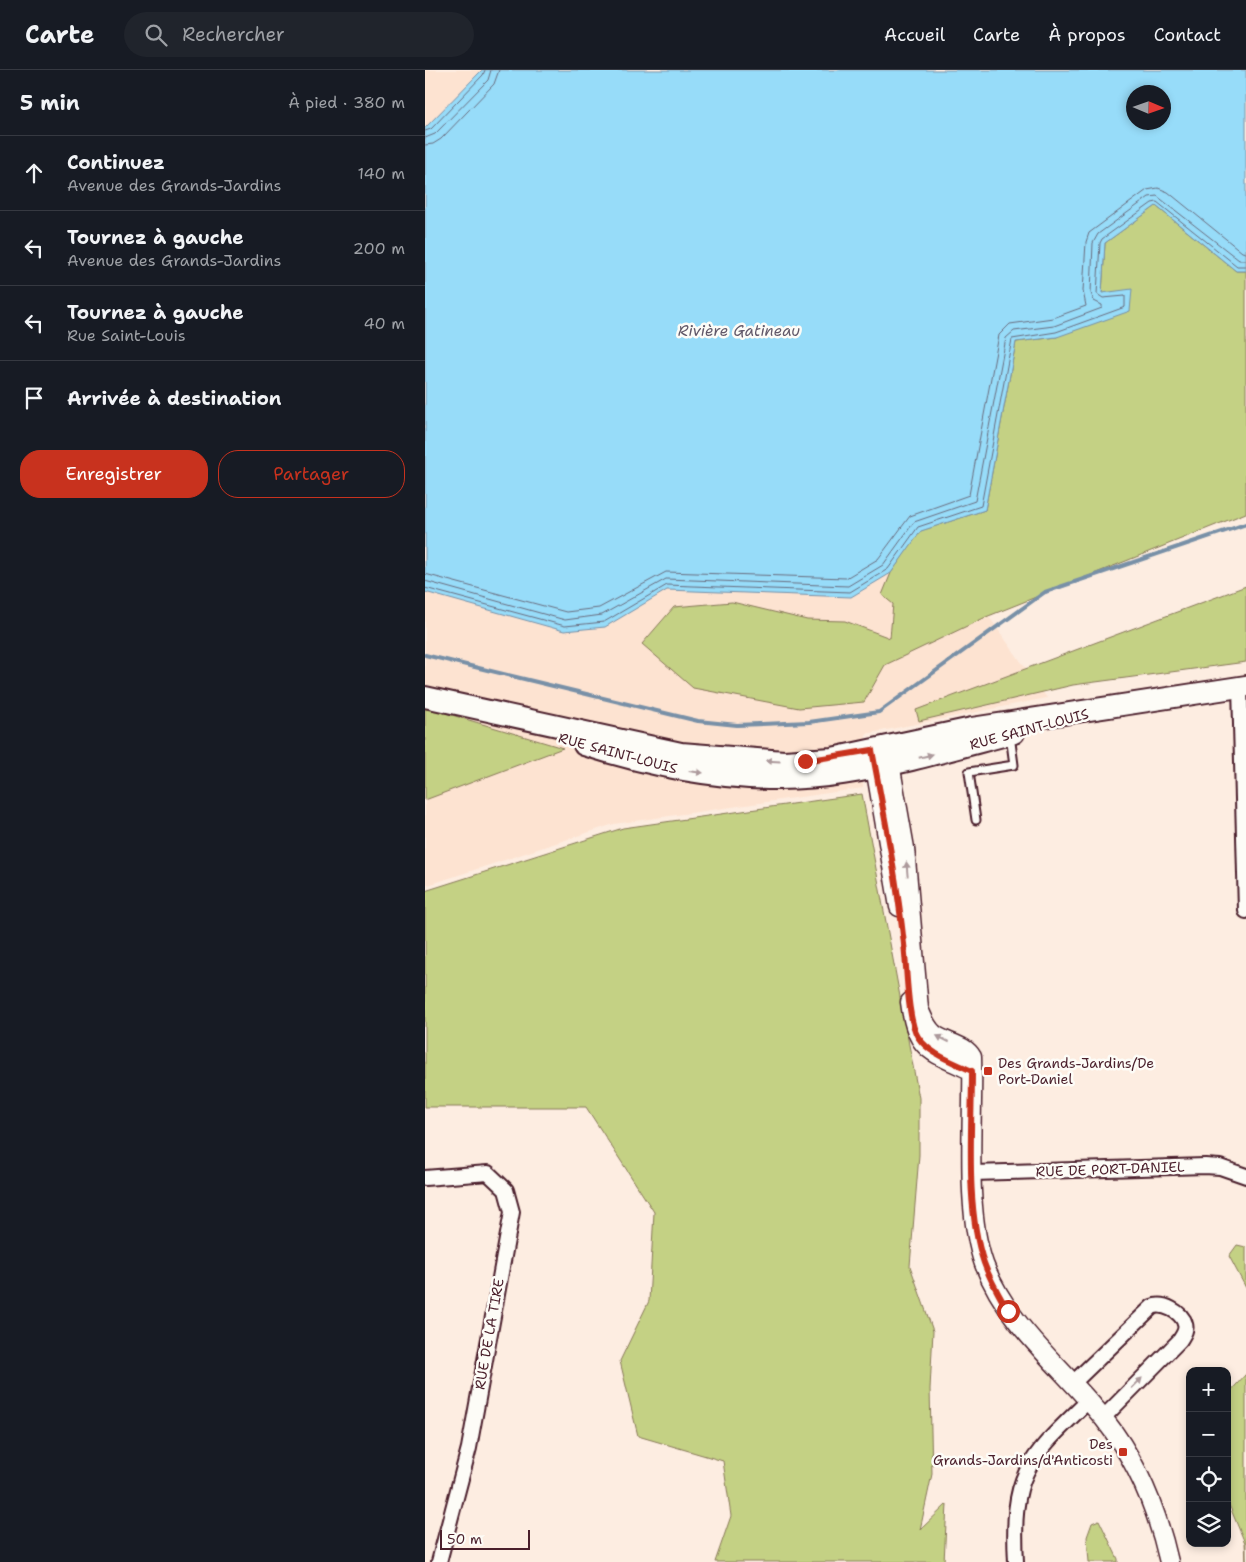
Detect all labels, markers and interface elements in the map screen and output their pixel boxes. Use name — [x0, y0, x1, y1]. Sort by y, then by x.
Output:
search box — [124, 12, 474, 57]
text: Carte — [25, 19, 94, 51]
icon: search — [142, 21, 170, 49]
text: Rechercher — [182, 22, 285, 47]
text: Accueil — [884, 23, 945, 47]
text: Carte — [973, 23, 1020, 47]
text: À propos — [1048, 23, 1126, 47]
text: Contact — [1154, 23, 1221, 47]
north arrow — [1126, 85, 1171, 130]
text: 5 min — [20, 89, 80, 117]
text: À pied · 380 m — [288, 92, 405, 113]
text: Continuez — [67, 150, 165, 175]
icon: ahead — [20, 159, 48, 187]
text: 140 m — [358, 163, 405, 184]
text: Avenue des Grands-Jardins — [67, 175, 281, 196]
text: Tournez à gauche — [67, 225, 244, 250]
icon: left — [20, 234, 48, 262]
text: 200 m — [353, 238, 405, 259]
text: Avenue des Grands-Jardins — [67, 250, 281, 271]
text: Tournez à gauche — [67, 300, 244, 325]
icon: left — [20, 309, 48, 337]
text: 40 m — [363, 313, 405, 334]
water label: Rivière Gatineau — [678, 321, 800, 341]
text: Rue Saint-Louis — [67, 325, 186, 346]
icon: arrive — [20, 384, 48, 412]
text: Arrivée à destination — [67, 386, 281, 411]
button: Enregistrer — [20, 450, 208, 498]
button: Partager — [218, 450, 405, 498]
street label: RUE SAINT-LOUIS — [968, 704, 1091, 754]
street label: RUE SAINT-LOUIS — [557, 728, 680, 778]
route end — [794, 750, 817, 773]
one-way arrow — [918, 752, 933, 760]
one-way arrow — [765, 756, 781, 764]
one-way arrow — [688, 768, 704, 776]
one-way arrow — [902, 861, 910, 877]
one-way arrow — [936, 1035, 951, 1043]
place label: Des Grands-Jardins/De Port-Daniel — [998, 1054, 1154, 1088]
marker: Des Grands-Jardins/De Port-Daniel — [982, 1065, 994, 1077]
street label: RUE DE PORT-DANIEL — [1035, 1157, 1185, 1181]
street label: RUE DE LA TIRE — [470, 1277, 508, 1391]
route start — [997, 1300, 1020, 1323]
map controls — [1186, 1367, 1231, 1547]
button: + — [1186, 1367, 1231, 1412]
one-way arrow — [1131, 1377, 1143, 1389]
button: − — [1186, 1412, 1231, 1457]
place label: Des Grands-Jardins/d'Anticosti — [933, 1435, 1113, 1469]
marker: Des Grands-Jardins/d'Anticosti — [1117, 1446, 1129, 1458]
button: locate — [1186, 1457, 1231, 1502]
button: layers — [1186, 1502, 1231, 1547]
scale bar — [440, 1527, 530, 1550]
text: 50 m — [447, 1530, 482, 1548]

